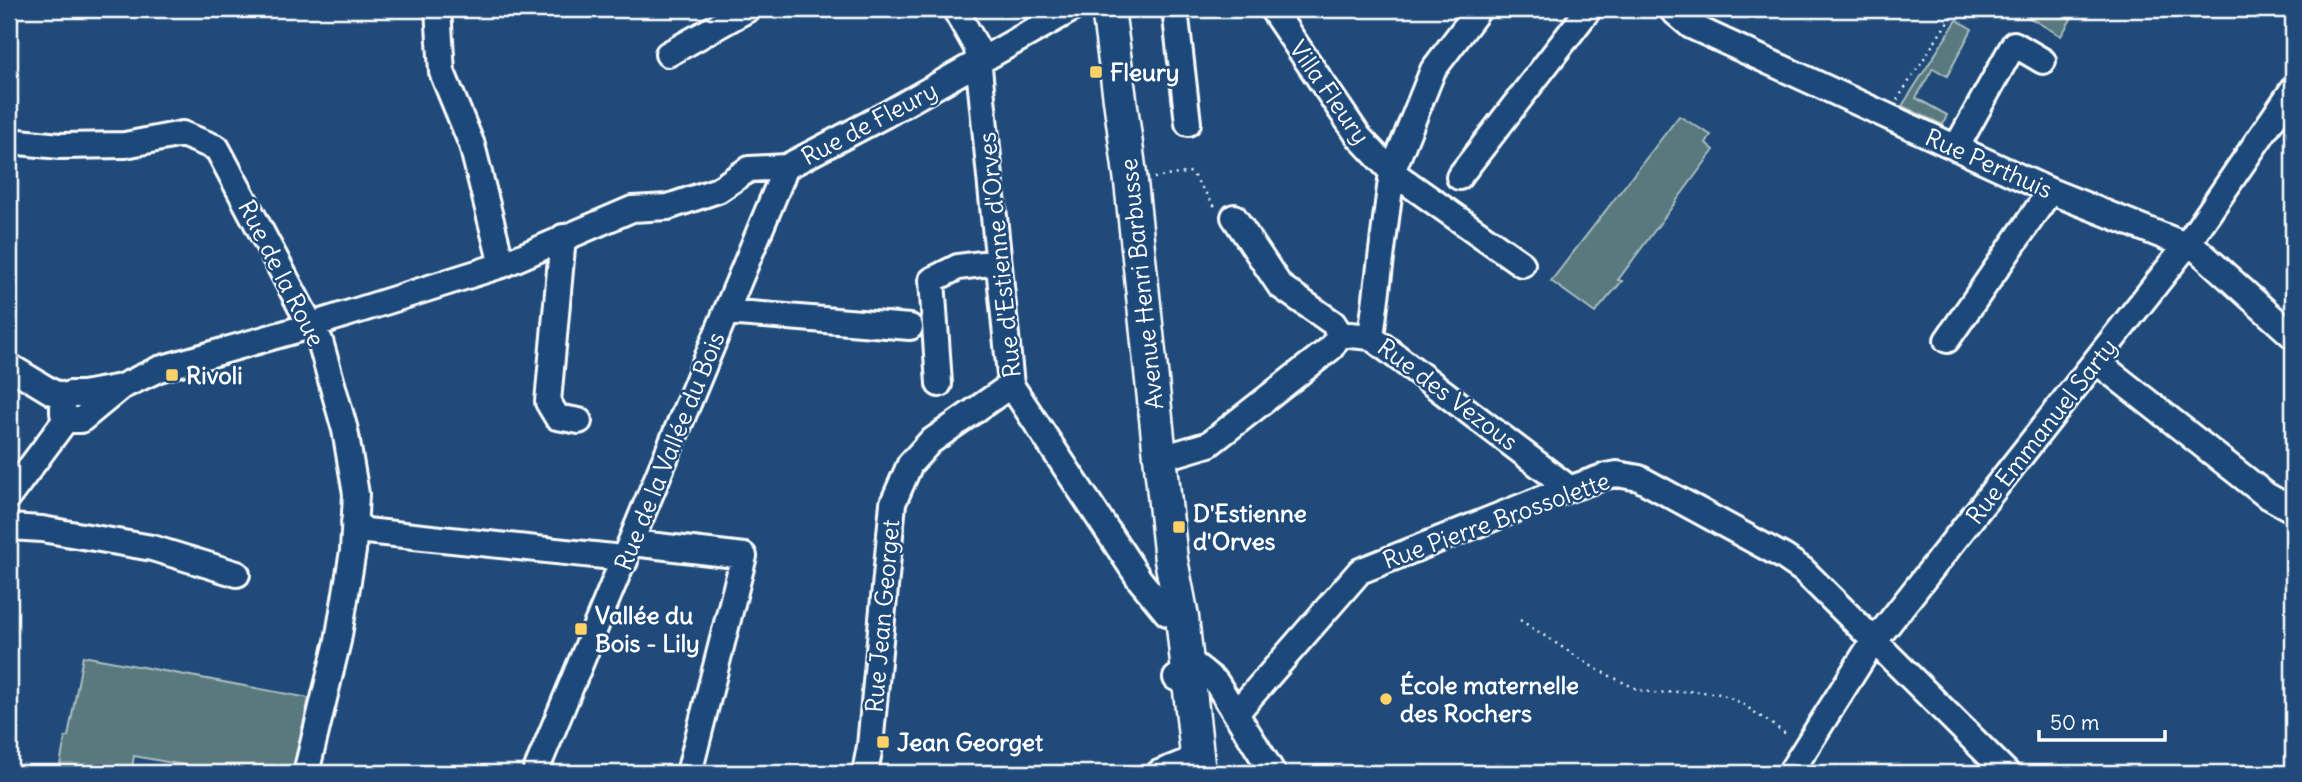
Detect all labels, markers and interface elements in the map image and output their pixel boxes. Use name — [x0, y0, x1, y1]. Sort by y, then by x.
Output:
street label: Villa Fleury — [1283, 34, 1377, 150]
place label: Fleury — [1110, 57, 1179, 87]
marker: Fleury — [1088, 64, 1104, 80]
street label: Rue de Fleury — [796, 75, 942, 171]
street label: Rue Perthuis — [1921, 122, 2057, 204]
street label: Rue d'Estienne d'Orves — [971, 131, 1027, 379]
street label: Avenue Henri Barbusse — [1113, 157, 1169, 411]
street label: Rue de la Roue — [232, 195, 332, 351]
street label: Rue de la Vallée du Bois — [607, 327, 731, 575]
street label: Rue des Vezous — [1372, 331, 1524, 457]
street label: Rue Emmanuel Sarty — [1959, 332, 2123, 530]
place label: Rivoli — [186, 360, 243, 390]
marker: Rivoli — [164, 367, 180, 383]
street label: Rue Pierre Brossolette — [1378, 465, 1614, 575]
place label: D'Estienne d'Orves — [1193, 498, 1307, 556]
street label: Rue Jean Georget — [859, 518, 905, 714]
marker: D'Estienne d'Orves — [1171, 519, 1187, 535]
place label: Vallée du Bois - Lily — [595, 600, 700, 658]
marker: Vallée du Bois - Lily — [573, 621, 589, 637]
place label: École maternelle des Rochers — [1400, 670, 1579, 728]
marker: École maternelle des Rochers — [1378, 691, 1394, 707]
scale bar — [2039, 698, 2166, 742]
text: 50 m — [2050, 709, 2099, 736]
place label: Jean Georget — [897, 727, 1044, 757]
marker: Jean Georget — [875, 734, 891, 750]

